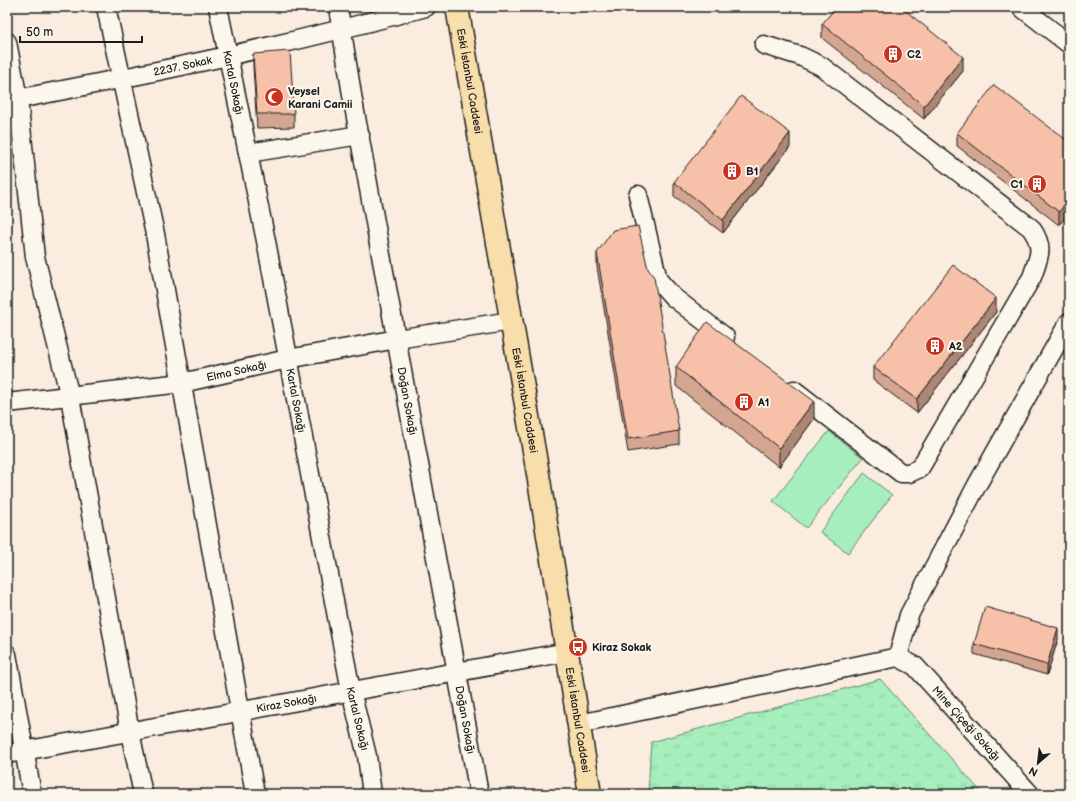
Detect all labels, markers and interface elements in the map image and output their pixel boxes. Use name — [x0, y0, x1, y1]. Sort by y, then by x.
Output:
scale bar — [20, 18, 142, 44]
text: 50 m — [26, 25, 53, 40]
street label: Eski İstanbul Caddesi — [454, 27, 485, 135]
building icon: C2 — [882, 43, 904, 65]
place label: C2 — [907, 48, 922, 61]
street label: Kartal Sokağı — [221, 49, 246, 116]
street label: 2237. Sokak — [152, 53, 214, 78]
place label: Veysel Karani Camii — [288, 85, 353, 111]
mosque icon: Veysel Karani Camii — [263, 86, 285, 108]
building icon: B1 — [721, 160, 743, 182]
place label: B1 — [746, 165, 758, 178]
building icon: C1 — [1026, 173, 1048, 195]
place label: C1 — [1011, 178, 1023, 191]
building icon: A2 — [924, 335, 946, 357]
place label: A2 — [948, 340, 963, 353]
street label: Eski İstanbul Caddesi — [510, 346, 541, 454]
street label: Elma Sokağı — [205, 358, 268, 384]
street label: Doğan Sokağı — [395, 366, 420, 436]
street label: Kartal Sokağı — [284, 367, 309, 434]
building icon: A1 — [733, 391, 755, 413]
place label: A1 — [757, 396, 769, 409]
bus stop icon: Kiraz Sokak — [567, 636, 589, 658]
place label: Kiraz Sokak — [592, 641, 652, 654]
street label: Eski İstanbul Caddesi — [563, 666, 593, 774]
street label: Mine Çiçeği Sokağı — [930, 683, 1003, 763]
street label: Kartal Sokağı — [344, 685, 372, 752]
street label: Doğan Sokağı — [453, 685, 478, 755]
street label: Kiraz Sokağı — [255, 691, 318, 715]
north arrow — [1018, 743, 1058, 783]
text: N — [1027, 764, 1040, 779]

